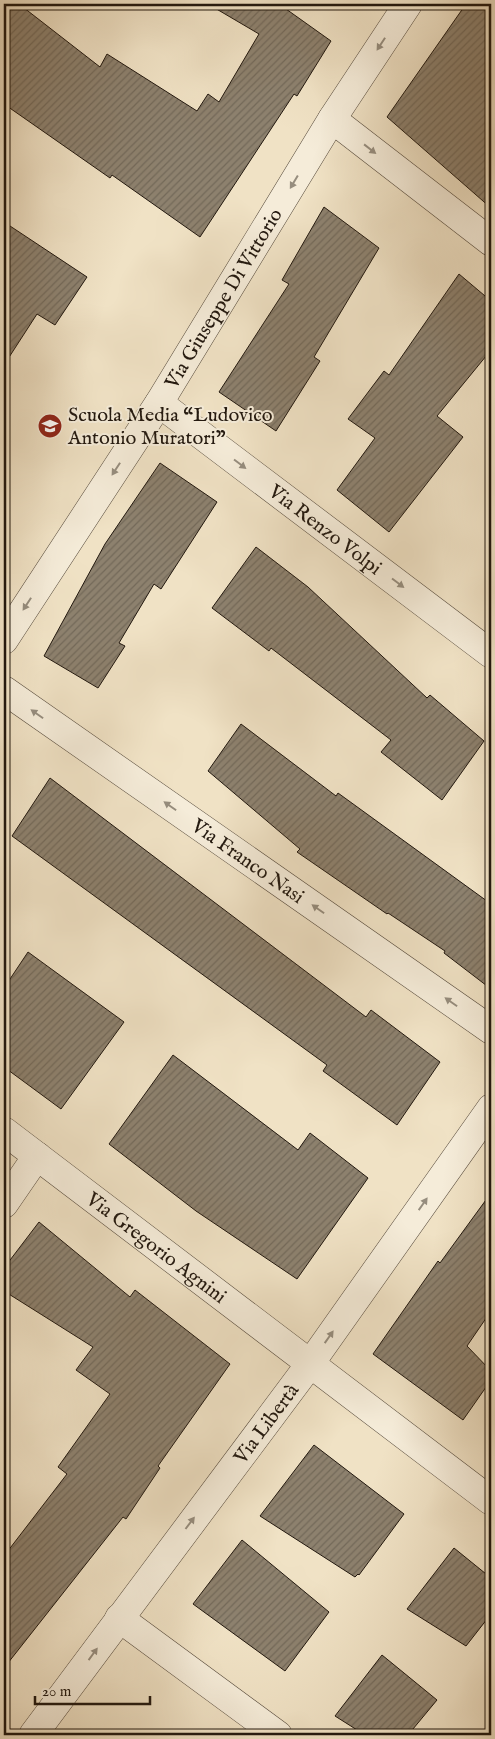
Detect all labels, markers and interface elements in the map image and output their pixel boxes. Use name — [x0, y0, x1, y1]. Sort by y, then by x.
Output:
one-way arrow — [376, 38, 386, 51]
one-way arrow — [364, 143, 377, 154]
one-way arrow — [289, 175, 298, 188]
street label: Via Giuseppe Di Vittorio — [159, 204, 289, 394]
place label: Scuola Media “Ludovico Antonio Muratori” — [67, 403, 273, 451]
school or university icon: Scuola Media “Ludovico Antonio Muratori” — [37, 413, 63, 439]
one-way arrow — [233, 459, 246, 470]
one-way arrow — [111, 462, 121, 475]
street label: Via Renzo Volpi — [263, 479, 386, 581]
one-way arrow — [391, 578, 405, 588]
one-way arrow — [22, 598, 32, 611]
one-way arrow — [30, 709, 44, 719]
one-way arrow — [163, 801, 177, 811]
street label: Via Franco Nasi — [185, 813, 309, 910]
one-way arrow — [311, 904, 325, 914]
one-way arrow — [444, 997, 458, 1007]
street label: Via Gregorio Agnini — [80, 1186, 231, 1310]
one-way arrow — [418, 1198, 428, 1211]
one-way arrow — [324, 1330, 334, 1344]
street label: Via Libertà — [228, 1379, 305, 1470]
one-way arrow — [185, 1516, 195, 1530]
one-way arrow — [88, 1647, 98, 1661]
scale bar — [35, 1674, 150, 1706]
text: 20 m — [42, 1682, 72, 1701]

